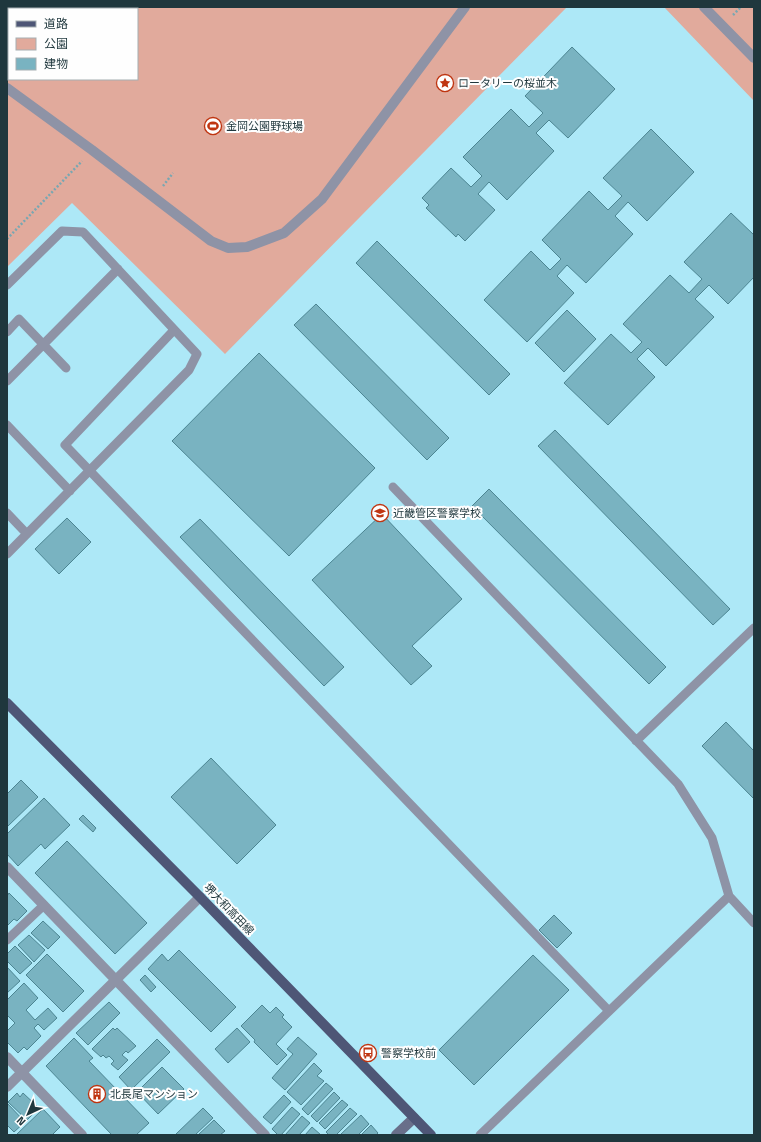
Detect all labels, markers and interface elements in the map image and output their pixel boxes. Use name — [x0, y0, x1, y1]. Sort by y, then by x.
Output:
legend — [8, 8, 138, 80]
text: 道路 — [44, 14, 68, 33]
text: 公園 — [44, 34, 68, 53]
text: 建物 — [44, 54, 68, 73]
place icon: ロータリーの桜並木 — [435, 73, 455, 93]
place label: ロータリーの桜並木 — [458, 75, 557, 91]
sports icon: 金岡公園野球場 — [203, 116, 223, 136]
place label: 金岡公園野球場 — [226, 118, 303, 134]
school or university icon: 近畿管区警察学校 — [370, 503, 390, 523]
place label: 近畿管区警察学校 — [393, 505, 481, 521]
street label: 堺大和高田線 — [200, 880, 258, 938]
bus stop icon: 警察学校前 — [358, 1043, 378, 1063]
place label: 警察学校前 — [381, 1045, 436, 1061]
building icon: 北長尾マンション — [87, 1084, 107, 1104]
place label: 北長尾マンション — [110, 1086, 198, 1102]
north arrow — [8, 1094, 48, 1134]
text: N — [13, 1113, 29, 1130]

